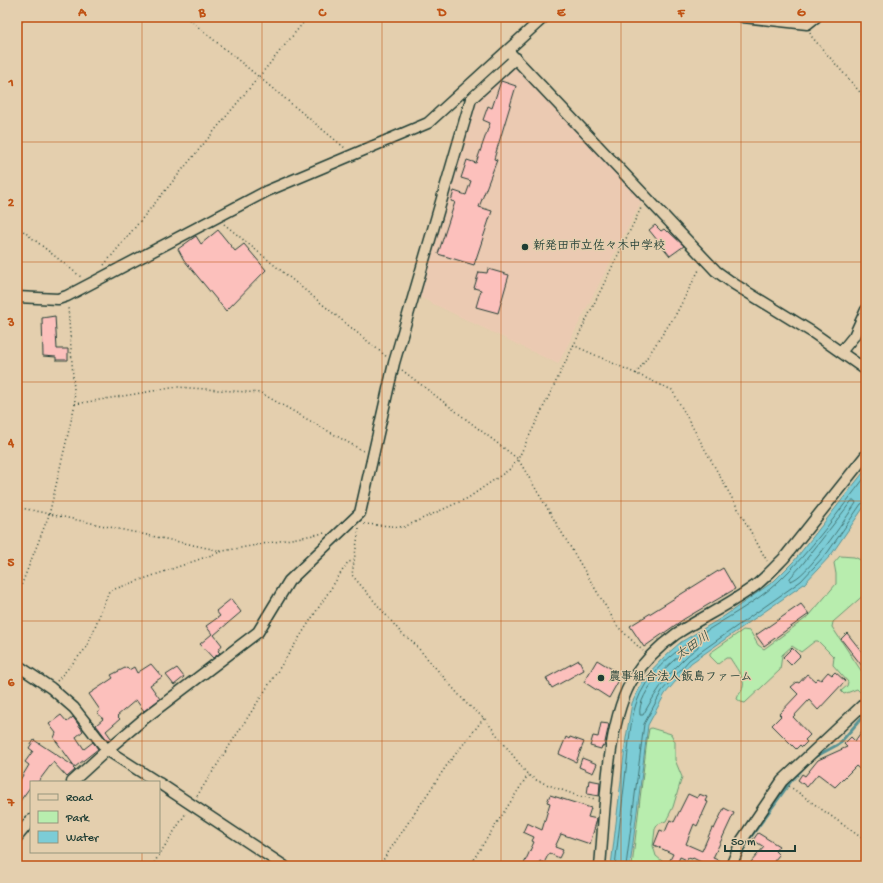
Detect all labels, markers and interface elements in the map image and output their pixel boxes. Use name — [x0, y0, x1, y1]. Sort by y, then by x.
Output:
text: A — [77, 6, 87, 21]
text: B — [198, 6, 207, 21]
text: C — [317, 6, 327, 21]
text: D — [437, 6, 447, 21]
text: E — [557, 6, 566, 21]
text: F — [677, 6, 686, 21]
text: G — [797, 6, 806, 21]
text: 1 — [7, 76, 14, 91]
text: 2 — [8, 196, 15, 211]
place label: 新発田市立佐々木中学校 — [533, 239, 665, 254]
marker: 新発田市立佐々木中学校 — [520, 242, 530, 252]
text: 3 — [7, 316, 15, 331]
text: 4 — [7, 436, 15, 451]
text: 5 — [8, 556, 15, 571]
water label: 太田川 — [672, 629, 713, 664]
place label: 農事組合法人飯島ファーム — [609, 670, 753, 685]
marker: 農事組合法人飯島ファーム — [596, 673, 606, 683]
text: 6 — [8, 676, 15, 691]
legend — [30, 781, 160, 853]
text: Road — [66, 792, 93, 806]
text: 7 — [7, 796, 16, 811]
text: Park — [65, 812, 91, 826]
scale bar — [725, 827, 795, 853]
text: Water — [66, 832, 100, 846]
text: 50 m — [731, 836, 756, 850]

